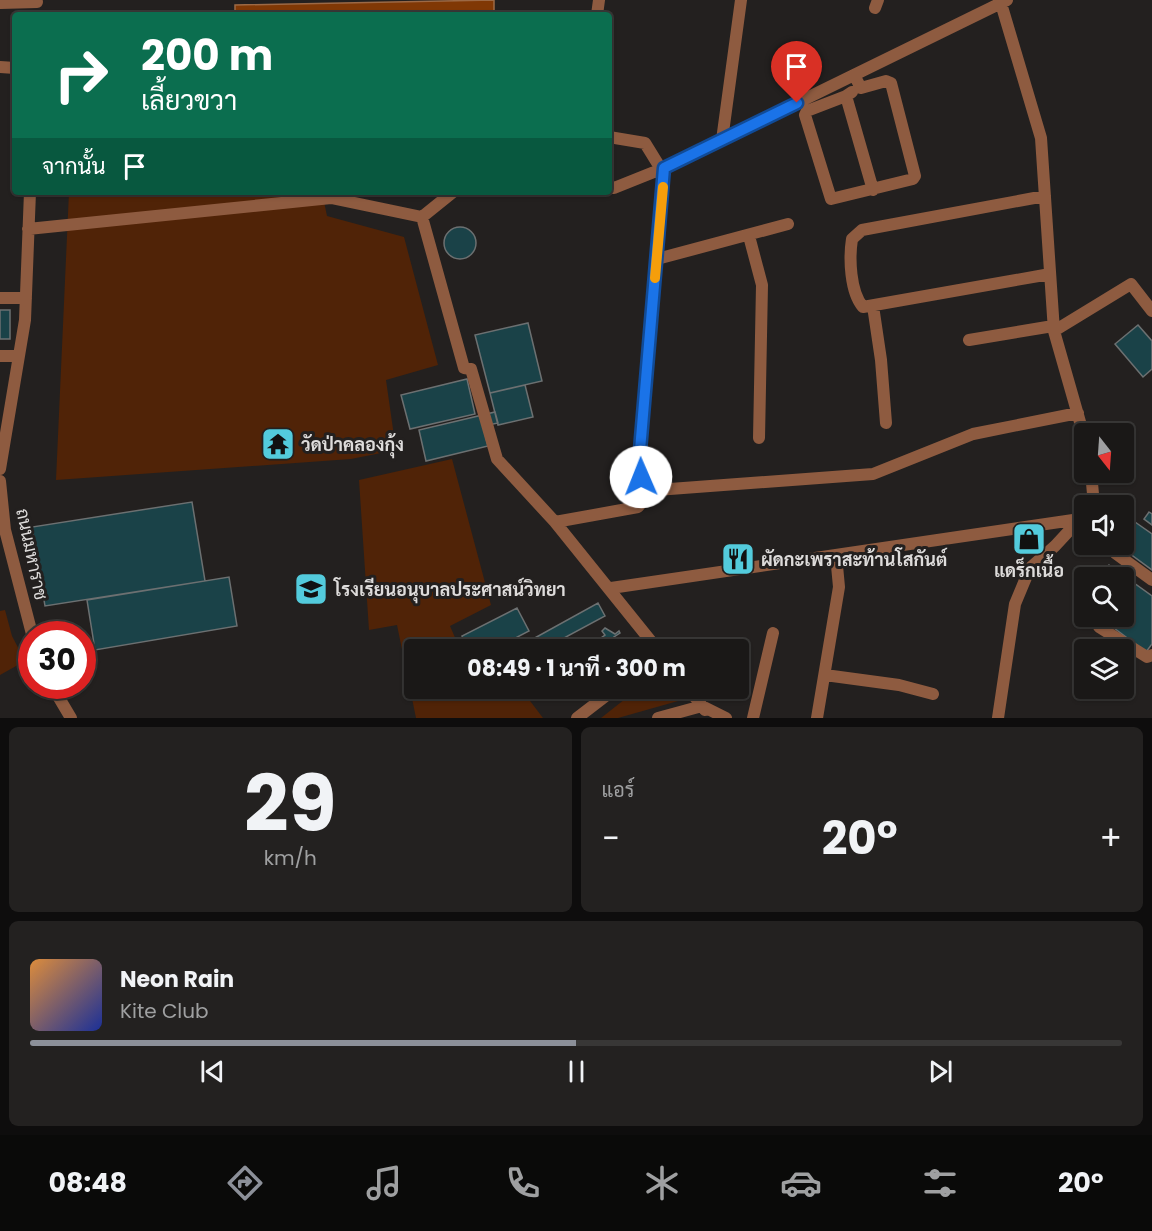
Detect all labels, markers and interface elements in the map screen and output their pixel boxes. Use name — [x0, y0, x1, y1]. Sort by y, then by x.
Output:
text: 200 m — [141, 26, 273, 85]
icon: right — [42, 36, 120, 114]
pin — [771, 41, 822, 103]
icon: arrive — [780, 50, 813, 83]
text: เลี้ยวขวา — [141, 82, 237, 119]
icon: arrive — [118, 150, 151, 183]
text: จากนั้น — [42, 151, 106, 182]
north arrow — [1074, 423, 1134, 483]
map controls — [1074, 423, 1134, 699]
temple icon: วัดป่าคลองกุ้ง — [260, 426, 296, 462]
place label: วัดป่าคลองกุ้ง — [301, 432, 404, 459]
position arrow — [609, 445, 673, 509]
button: sound — [1074, 495, 1134, 555]
street label: ถนนมหาราช — [10, 506, 54, 602]
shop icon: แดร็กเนื้อ — [1011, 521, 1047, 557]
restaurant icon: ผัดกะเพราสะท้านโสกันต์ — [720, 541, 756, 577]
place label: ผัดกะเพราสะท้านโสกันต์ — [761, 547, 948, 572]
place label: แดร็กเนื้อ — [994, 554, 1064, 583]
button: search — [1074, 567, 1134, 627]
school or university icon: โรงเรียนอนุบาลประศาสน์วิทยา — [293, 571, 329, 607]
place label: โรงเรียนอนุบาลประศาสน์วิทยา — [333, 577, 566, 604]
speed limit sign: 30 — [18, 621, 96, 699]
button: layers — [1074, 639, 1134, 699]
text: 08:49 · 1 นาที · 300 m — [467, 653, 686, 684]
text: 29 — [244, 749, 337, 858]
text: แอร์ — [602, 776, 635, 804]
text: 20° — [822, 807, 898, 870]
text: − — [602, 815, 620, 862]
text: + — [1099, 815, 1122, 862]
text: km/h — [264, 844, 317, 872]
text: Neon Rain — [120, 964, 234, 995]
text: Kite Club — [120, 997, 209, 1025]
icon: previous — [196, 1055, 229, 1088]
icon: pause — [560, 1055, 593, 1088]
icon: next — [924, 1055, 957, 1088]
icon: directions — [224, 1162, 266, 1204]
icon: music — [363, 1162, 405, 1204]
icon: phone — [502, 1162, 544, 1204]
icon: climate — [641, 1162, 683, 1204]
icon: car — [780, 1162, 822, 1204]
icon: filters — [919, 1162, 961, 1204]
text: 08:48 — [48, 1164, 127, 1201]
text: 20° — [1058, 1164, 1103, 1201]

